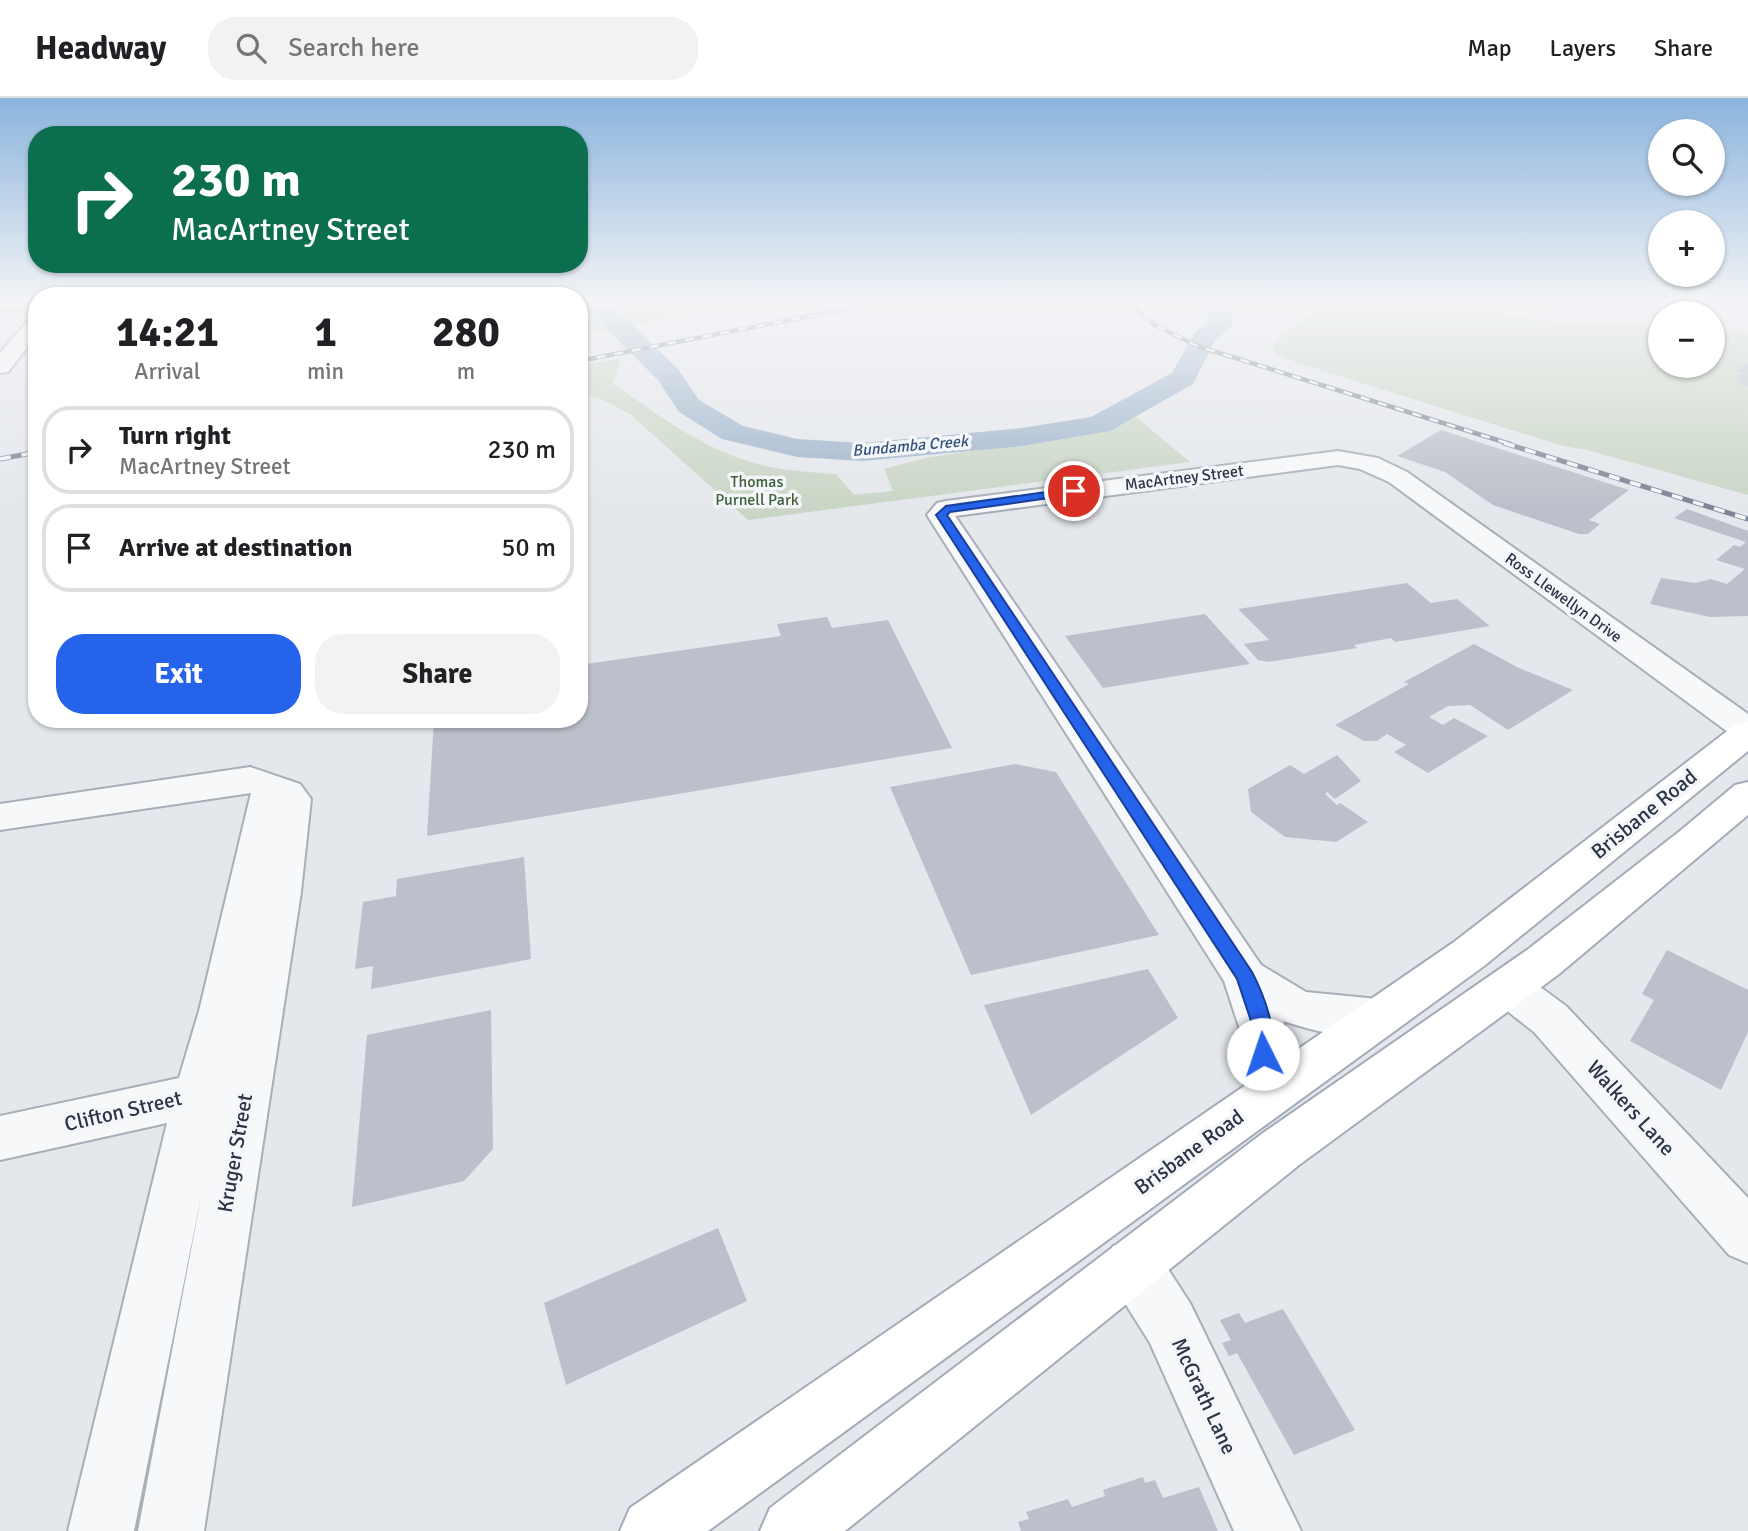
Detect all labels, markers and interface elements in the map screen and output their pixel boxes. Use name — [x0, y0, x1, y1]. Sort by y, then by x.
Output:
search box — [208, 17, 698, 80]
text: Headway — [35, 28, 166, 69]
icon: search — [232, 29, 270, 67]
text: Search here — [288, 32, 419, 64]
text: Map — [1467, 33, 1512, 63]
text: Layers — [1550, 33, 1616, 63]
text: Share — [1654, 33, 1713, 63]
map controls — [1648, 119, 1725, 378]
button: search — [1648, 119, 1725, 196]
text: 230 m — [171, 150, 301, 210]
icon: right — [56, 154, 147, 245]
text: MacArtney Street — [171, 210, 410, 249]
button: + — [1648, 210, 1725, 287]
button: − — [1648, 301, 1725, 378]
text: 14:21 — [116, 307, 219, 358]
text: 1 — [314, 307, 337, 358]
text: 280 — [432, 307, 500, 358]
text: Arrival — [134, 357, 201, 386]
text: min — [307, 357, 344, 386]
text: m — [457, 357, 475, 386]
text: Turn right — [119, 420, 231, 452]
icon: right — [60, 431, 98, 469]
water label: Bundamba Creek — [851, 431, 971, 461]
text: 230 m — [487, 434, 556, 466]
text: MacArtney Street — [119, 452, 291, 481]
pin — [1044, 461, 1104, 521]
street label: MacArtney Street — [1124, 461, 1245, 495]
park label: Thomas Purnell Park — [715, 472, 799, 510]
icon: arrive — [1055, 472, 1093, 510]
icon: arrive — [60, 529, 98, 567]
text: Arrive at destination — [119, 532, 352, 564]
text: 50 m — [501, 532, 556, 564]
street label: Ross Llewellyn Drive — [1501, 549, 1626, 647]
button: Exit — [56, 634, 301, 714]
button: Share — [315, 634, 560, 714]
street label: Brisbane Road — [1586, 763, 1702, 865]
position arrow — [1226, 1017, 1300, 1091]
street label: Walkers Lane — [1581, 1055, 1681, 1161]
street label: Clifton Street — [62, 1085, 184, 1137]
street label: Kruger Street — [212, 1091, 258, 1215]
street label: Brisbane Road — [1129, 1104, 1249, 1200]
street label: McGrath Lane — [1166, 1334, 1242, 1458]

